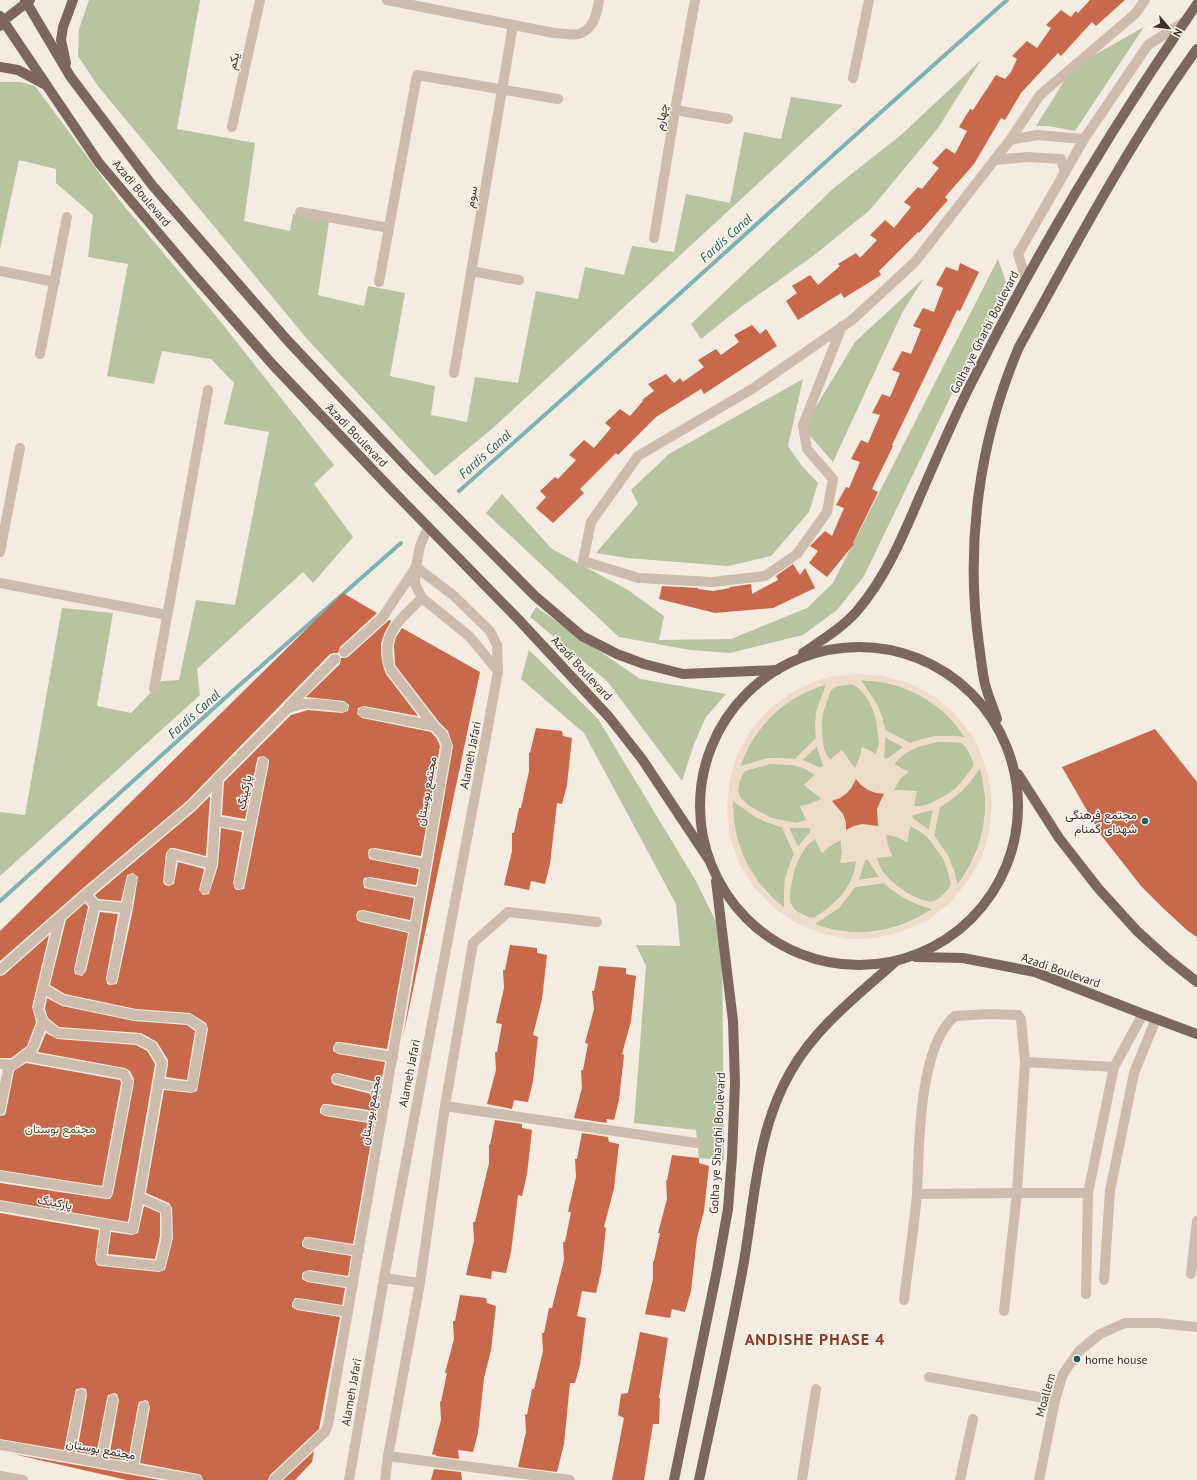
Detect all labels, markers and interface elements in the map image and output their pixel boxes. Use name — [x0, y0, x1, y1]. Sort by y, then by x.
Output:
north arrow — [1149, 8, 1189, 48]
text: N — [1170, 26, 1186, 39]
street label: یکم — [224, 51, 243, 71]
street label: چهارم — [651, 102, 672, 132]
street label: َAzadi Boulevard — [110, 157, 174, 229]
street label: سوم — [462, 185, 481, 209]
water label: Fardis Canal — [696, 210, 756, 266]
street label: Golha ye Gharbi Boulevard — [946, 268, 1022, 396]
street label: َAzadi Boulevard — [323, 400, 391, 470]
water label: Fardis Canal — [455, 426, 515, 482]
street label: َAzadi Boulevard — [548, 633, 616, 703]
water label: Fardis Canal — [164, 686, 224, 742]
street label: Alameh Jafari — [456, 720, 484, 790]
street label: مجتمع بوستان — [413, 755, 441, 827]
street label: پارکینگ — [233, 773, 256, 811]
place label: مجتمع فرهنگی شهدای گمنام — [1065, 807, 1137, 837]
marker: مجتمع فرهنگی شهدای گمنام — [1140, 816, 1150, 826]
street label: َAzadi Boulevard — [1020, 949, 1102, 991]
street label: Alameh Jafari — [395, 1038, 423, 1108]
street label: Golha ye Sharghi Boulevard — [706, 1072, 728, 1214]
street label: مجتمع بوستان — [357, 1074, 385, 1146]
park label: مجتمع بوستان — [25, 1121, 95, 1138]
street label: پارکینگ — [36, 1192, 74, 1213]
district label: ANDISHE PHASE 4 — [745, 1329, 885, 1349]
place label: home house — [1085, 1352, 1148, 1367]
marker: home house — [1072, 1354, 1082, 1364]
street label: Alameh Jafari — [338, 1357, 364, 1427]
street label: Moallem — [1032, 1371, 1058, 1419]
street label: مجتمع بوستان — [65, 1436, 137, 1464]

